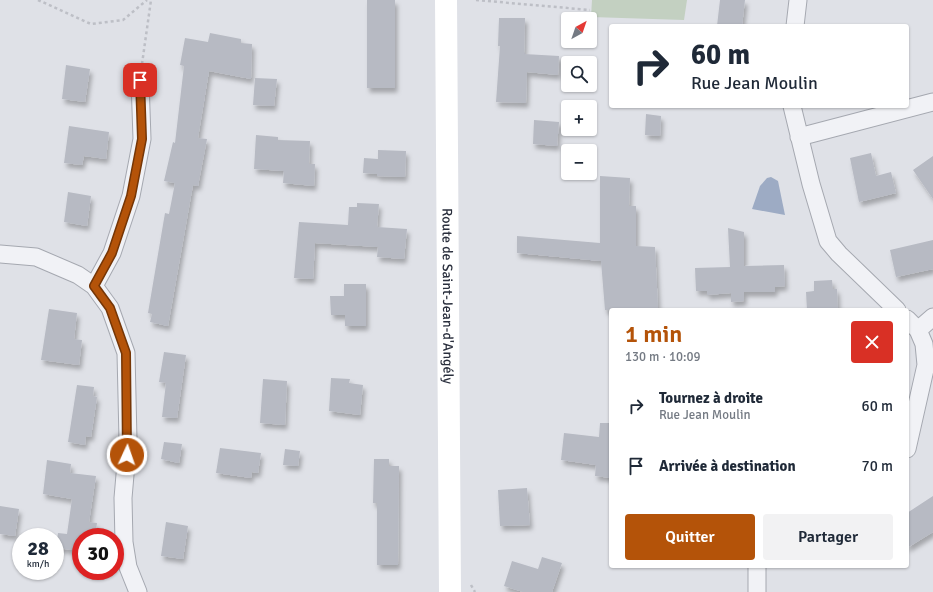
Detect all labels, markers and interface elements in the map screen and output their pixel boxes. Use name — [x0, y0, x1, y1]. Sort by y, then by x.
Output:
north arrow — [561, 12, 597, 48]
map controls — [561, 12, 597, 180]
text: 60 m — [691, 38, 750, 72]
icon: right — [625, 40, 677, 92]
button: search — [561, 56, 597, 92]
pin — [123, 63, 157, 97]
icon: arrive — [129, 69, 151, 91]
text: Rue Jean Moulin — [691, 72, 818, 94]
button: + — [561, 100, 597, 136]
button: − — [561, 144, 597, 180]
street label: Route de Saint-Jean-d'Angély — [439, 208, 457, 384]
text: 1 min — [625, 319, 682, 349]
button: close — [851, 321, 893, 363]
text: 130 m · 10:09 — [625, 349, 701, 365]
text: Tournez à droite — [659, 389, 763, 407]
icon: right — [625, 395, 647, 417]
text: 60 m — [862, 397, 893, 415]
text: Rue Jean Moulin — [659, 407, 751, 423]
position arrow — [106, 434, 148, 476]
icon: arrive — [625, 455, 647, 477]
text: Arrivée à destination — [659, 457, 796, 475]
text: 70 m — [862, 457, 893, 475]
button: Quitter — [625, 514, 755, 560]
button: Partager — [763, 514, 893, 560]
speed limit sign: 30 — [72, 528, 124, 580]
text: 28 — [27, 536, 49, 561]
text: km/h — [27, 558, 49, 570]

